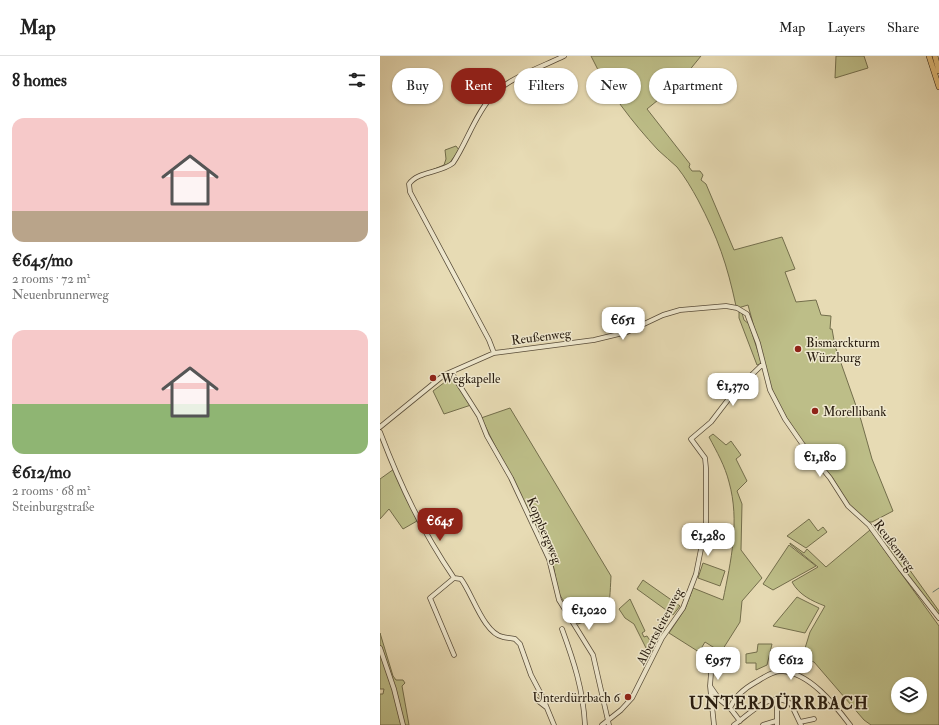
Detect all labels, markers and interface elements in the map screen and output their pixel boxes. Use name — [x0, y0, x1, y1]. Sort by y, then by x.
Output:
text: Map — [20, 16, 56, 40]
text: Map — [779, 19, 805, 36]
text: Layers — [827, 19, 865, 36]
text: Share — [887, 19, 919, 36]
chip: Buy — [392, 68, 443, 104]
chip: Rent — [451, 68, 506, 104]
chip: Filters — [514, 68, 578, 104]
chip: New — [586, 68, 641, 104]
chip: Apartment — [649, 68, 737, 104]
icon: filters — [346, 69, 368, 91]
text: 8 homes — [12, 70, 67, 91]
icon: home — [154, 144, 226, 216]
text: €645/mo — [12, 250, 73, 271]
text: 2 rooms · 72 m² — [12, 271, 90, 287]
text: Neuenbrunnerweg — [12, 287, 109, 303]
pin: €651 — [599, 307, 647, 341]
text: €651 — [611, 312, 635, 328]
street label: Reußenweg — [510, 325, 573, 349]
place label: Bismarckturm Würzburg — [805, 335, 880, 366]
marker: Bismarckturm Würzburg — [793, 344, 803, 354]
icon: home — [154, 356, 226, 428]
place label: Wegkapelle — [440, 371, 501, 388]
marker: Wegkapelle — [428, 373, 438, 383]
pin: €1,370 — [700, 373, 766, 407]
text: €1,370 — [717, 378, 749, 394]
place label: Morellibank — [823, 404, 887, 420]
marker: Morellibank — [810, 406, 820, 416]
pin: €1,180 — [787, 444, 853, 478]
text: €1,180 — [804, 449, 836, 465]
text: €612/mo — [12, 462, 71, 483]
text: 2 rooms · 68 m² — [12, 483, 90, 499]
street label: Koppbergweg — [522, 495, 566, 567]
text: Steinburgstraße — [12, 499, 95, 515]
pin: €645 — [416, 508, 464, 542]
text: €645 — [427, 513, 453, 529]
street label: Reußenweg — [870, 517, 919, 575]
pin: €1,280 — [675, 523, 741, 557]
text: €1,280 — [691, 528, 725, 544]
street label: Albertsleitenweg — [632, 585, 687, 669]
pin: €1,020 — [556, 597, 622, 631]
text: €1,020 — [571, 602, 607, 618]
pin: €957 — [694, 647, 742, 681]
pin: €612 — [767, 647, 815, 681]
text: €957 — [705, 652, 731, 668]
text: €612 — [778, 652, 804, 668]
map controls — [891, 677, 927, 713]
button: layers — [891, 677, 927, 713]
place label: Unterdürrbach 6 — [532, 690, 621, 706]
marker: Unterdürrbach 6 — [623, 692, 633, 702]
district label: UNTERDÜRRBACH — [689, 692, 869, 714]

